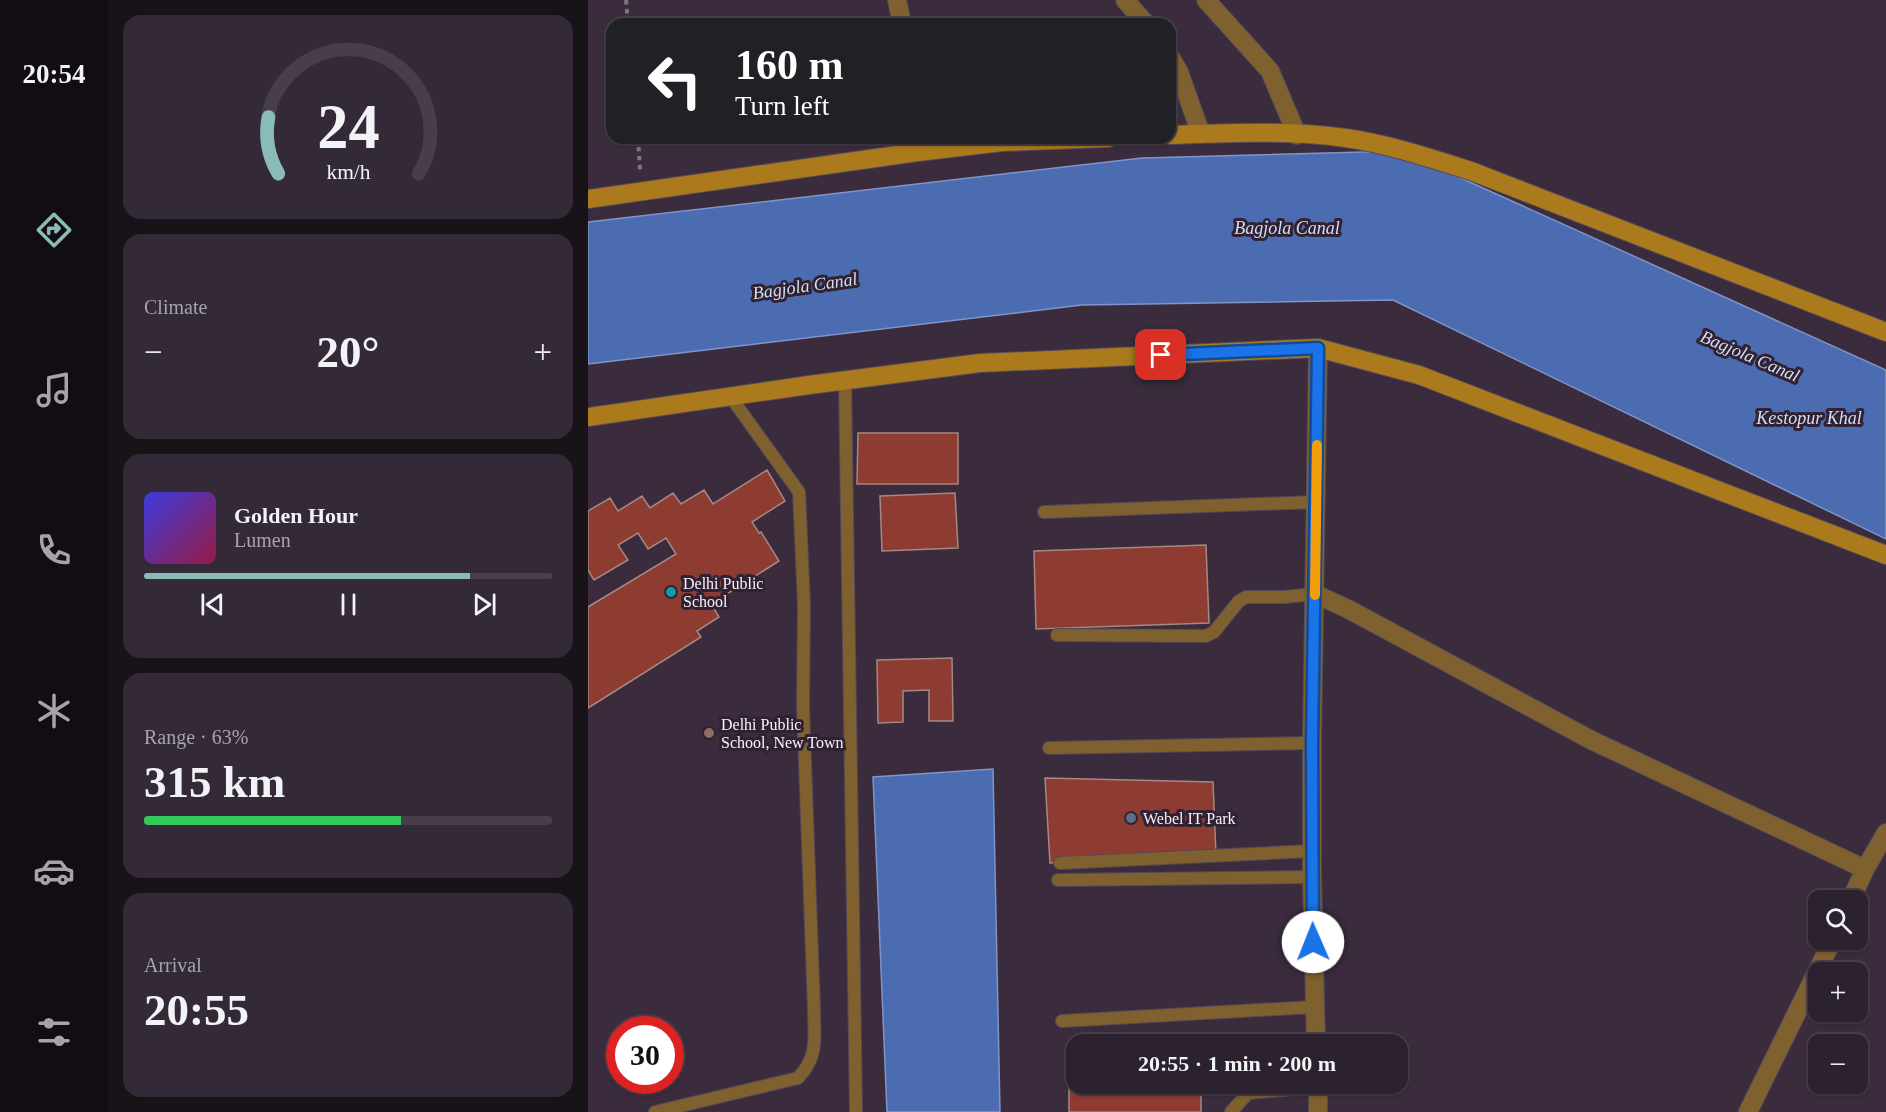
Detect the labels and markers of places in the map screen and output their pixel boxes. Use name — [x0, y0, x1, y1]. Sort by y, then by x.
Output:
pin — [1135, 329, 1186, 380]
place label: Delhi Public School — [683, 575, 763, 610]
marker: Delhi Public School — [664, 585, 678, 599]
place label: Delhi Public School, New Town — [721, 716, 844, 751]
marker: Delhi Public School, New Town — [702, 726, 716, 740]
place label: Webel IT Park — [1143, 810, 1236, 827]
marker: Webel IT Park — [1124, 811, 1138, 825]

